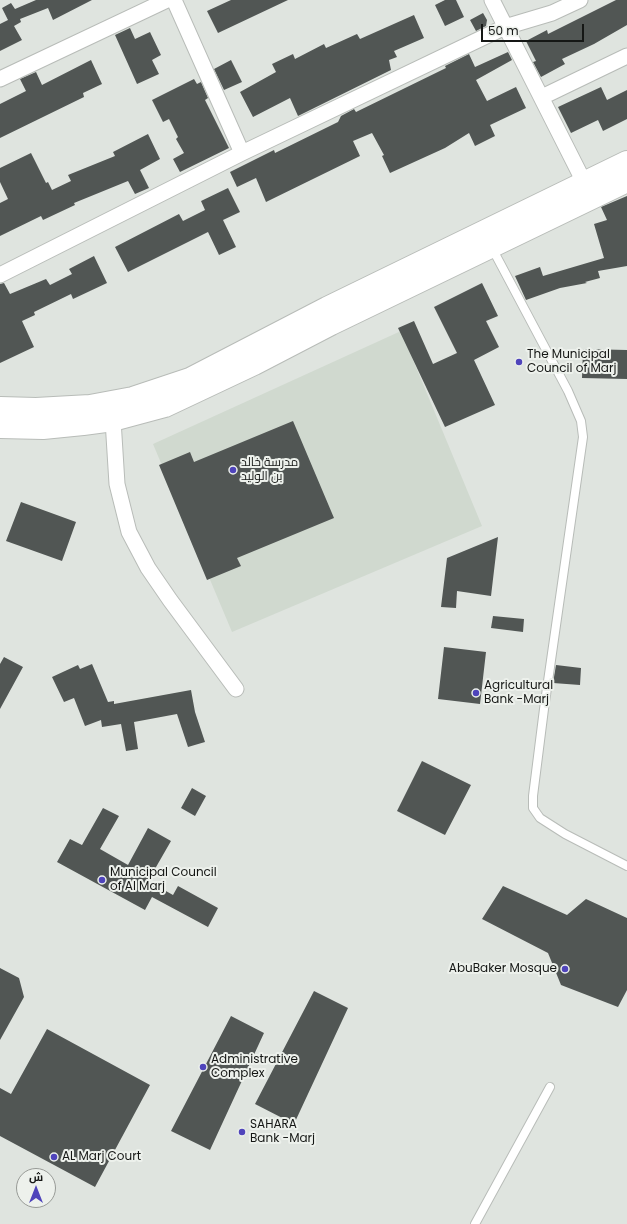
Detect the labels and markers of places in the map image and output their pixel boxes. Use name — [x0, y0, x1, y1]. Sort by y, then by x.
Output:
place label: The Municipal Council of Marj — [527, 348, 616, 376]
marker: The Municipal Council of Marj — [514, 357, 524, 367]
place label: مدرسة خالد بن الوليد — [241, 456, 298, 484]
marker: مدرسة خالد بن الوليد — [228, 465, 238, 475]
place label: Agricultural Bank -Marj — [484, 679, 553, 707]
marker: Agricultural Bank -Marj — [471, 688, 481, 698]
place label: Municipal Council of Al Marj — [110, 866, 217, 894]
marker: Municipal Council of Al Marj — [97, 875, 107, 885]
place label: AbuBaker Mosque — [449, 962, 557, 976]
marker: AbuBaker Mosque — [560, 964, 570, 974]
place label: Administrative Complex — [211, 1053, 298, 1081]
marker: Administrative Complex — [198, 1062, 208, 1072]
place label: SAHARA Bank -Marj — [250, 1118, 315, 1146]
marker: SAHARA Bank -Marj — [237, 1127, 247, 1137]
place label: AL Marj Court — [62, 1150, 141, 1164]
marker: AL Marj Court — [49, 1152, 59, 1162]

